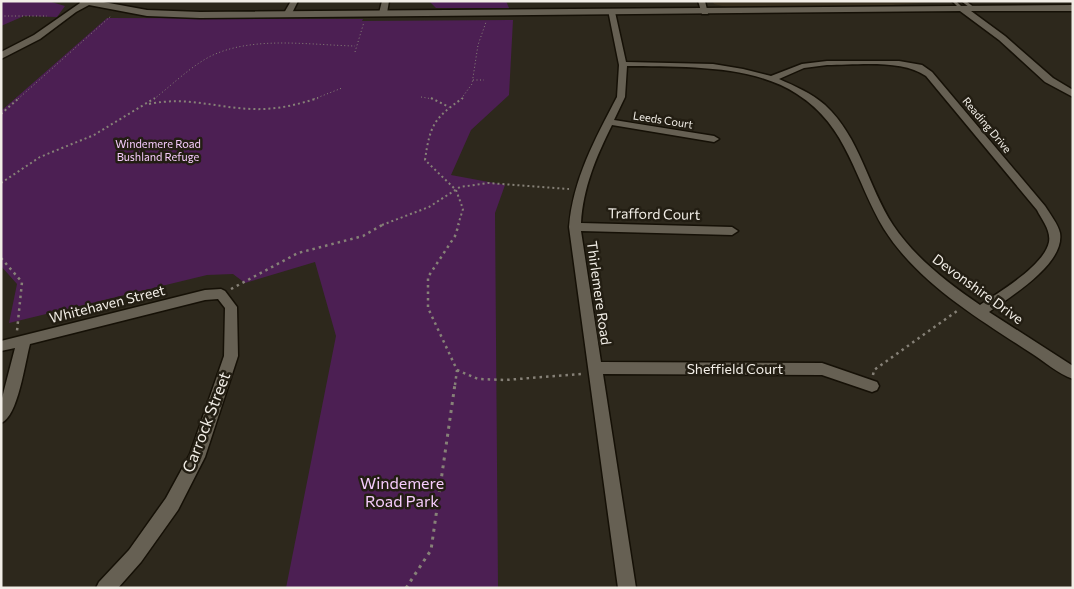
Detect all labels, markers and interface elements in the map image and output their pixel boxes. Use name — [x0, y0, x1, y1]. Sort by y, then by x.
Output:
street label: Reading Drive — [960, 94, 1015, 155]
street label: Leeds Court — [632, 108, 694, 131]
park label: Windemere Road Bushland Refuge — [115, 137, 201, 163]
street label: Trafford Court — [608, 204, 701, 223]
street label: Thirlemere Road — [584, 240, 615, 346]
street label: Devonshire Drive — [930, 250, 1027, 327]
street label: Whitehaven Street — [47, 281, 167, 326]
street label: Sheffield Court — [687, 360, 784, 377]
street label: Carrock Street — [178, 368, 234, 475]
park label: Windemere Road Park — [360, 473, 444, 510]

